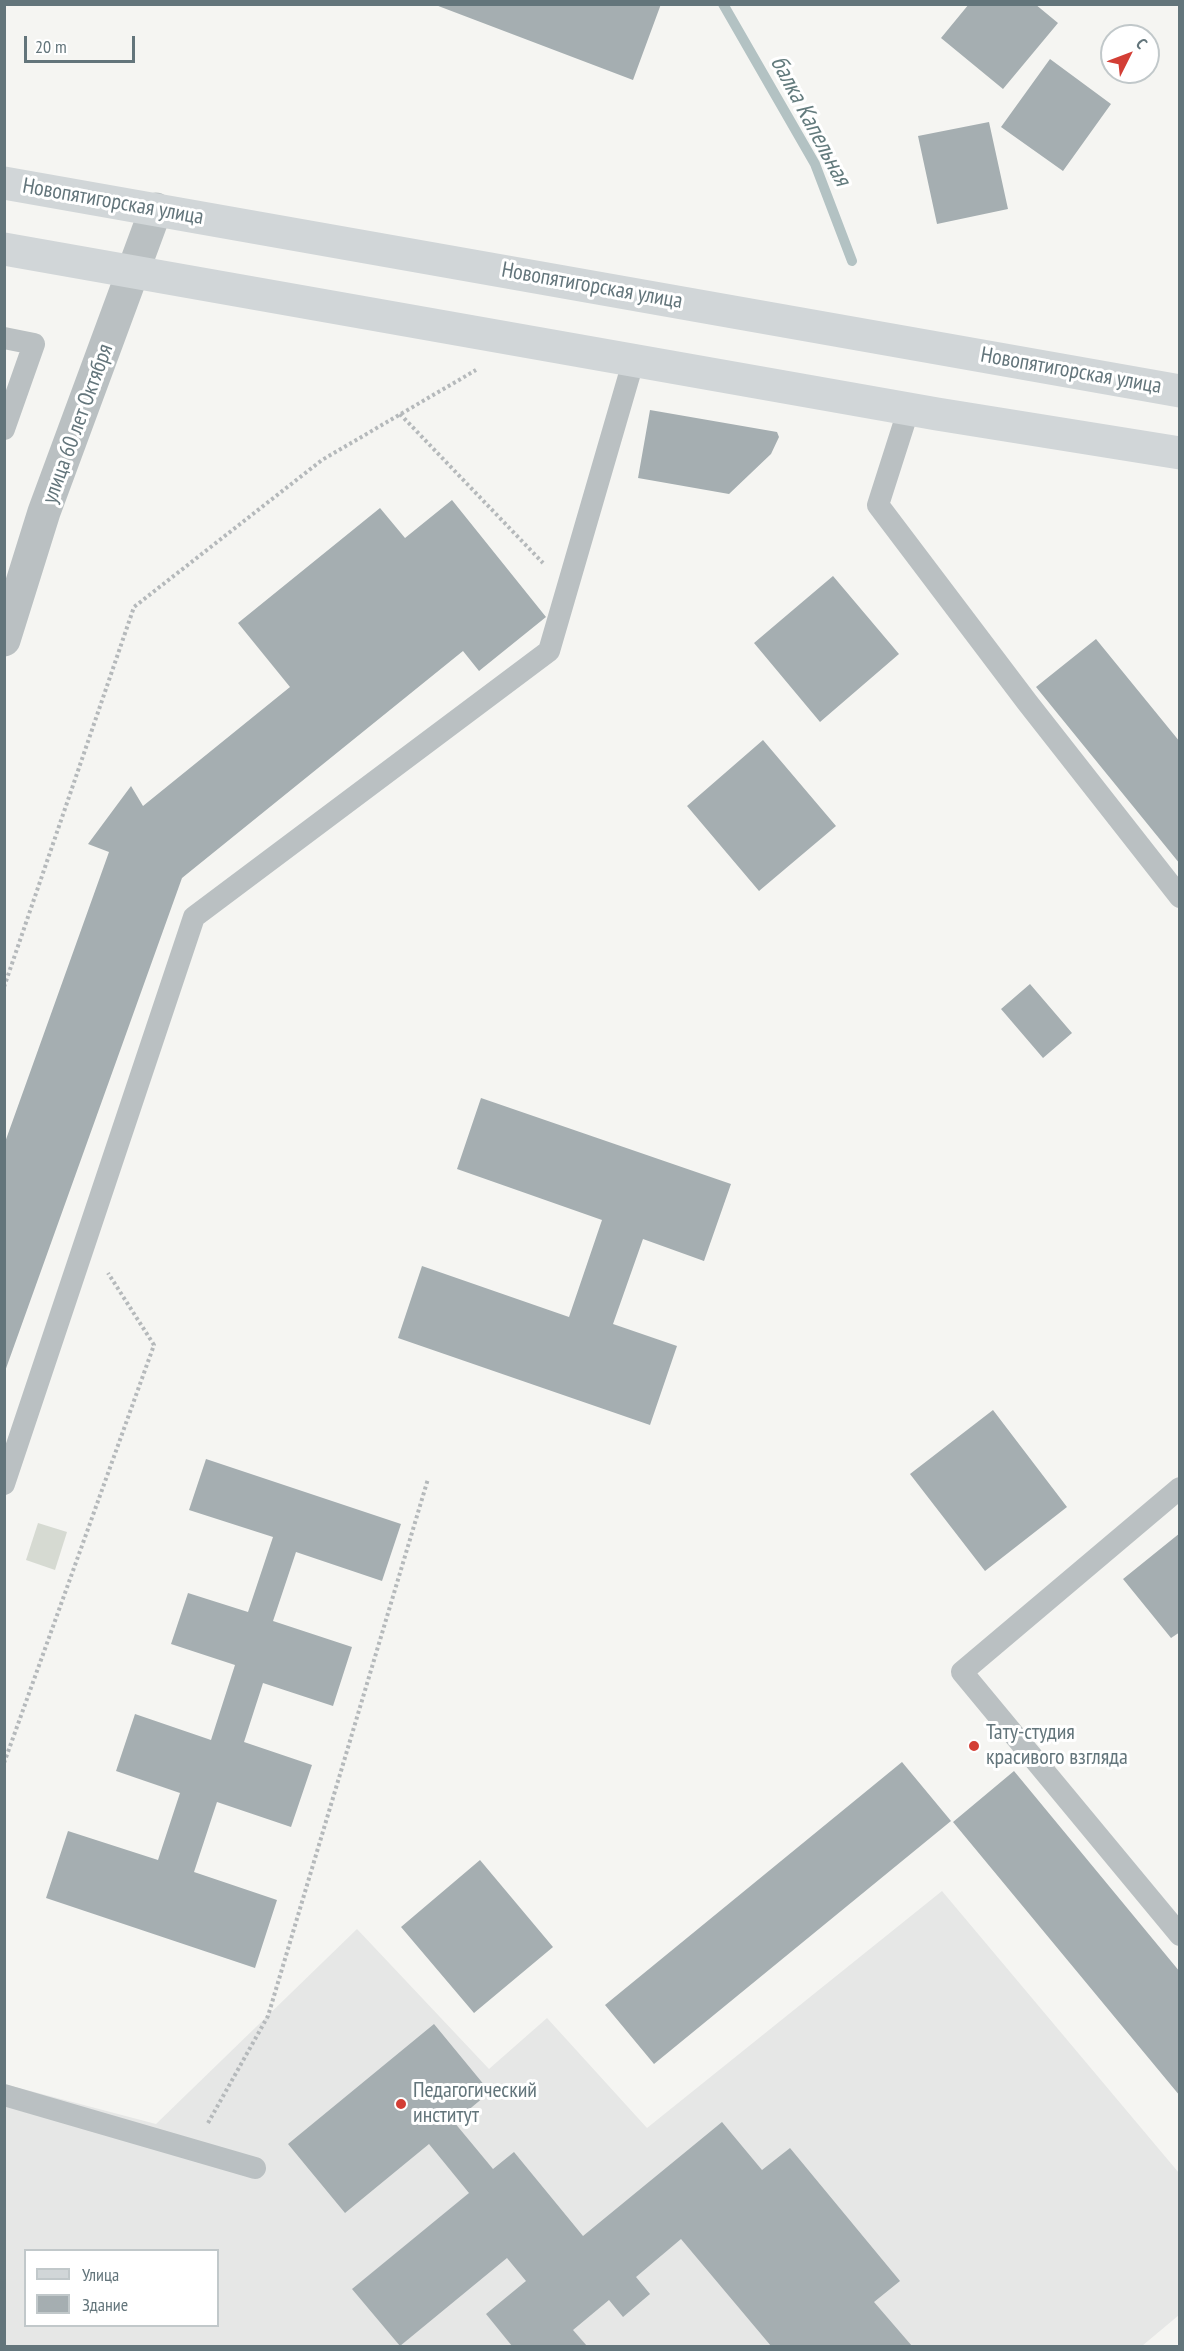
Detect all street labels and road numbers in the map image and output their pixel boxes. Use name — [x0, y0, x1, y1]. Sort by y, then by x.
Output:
street label: Новопятигорская улица — [21, 173, 205, 231]
street label: Новопятигорская улица — [500, 257, 684, 315]
street label: улица 60 лет Октября — [37, 341, 119, 507]
street label: Новопятигорская улица — [979, 342, 1163, 400]

